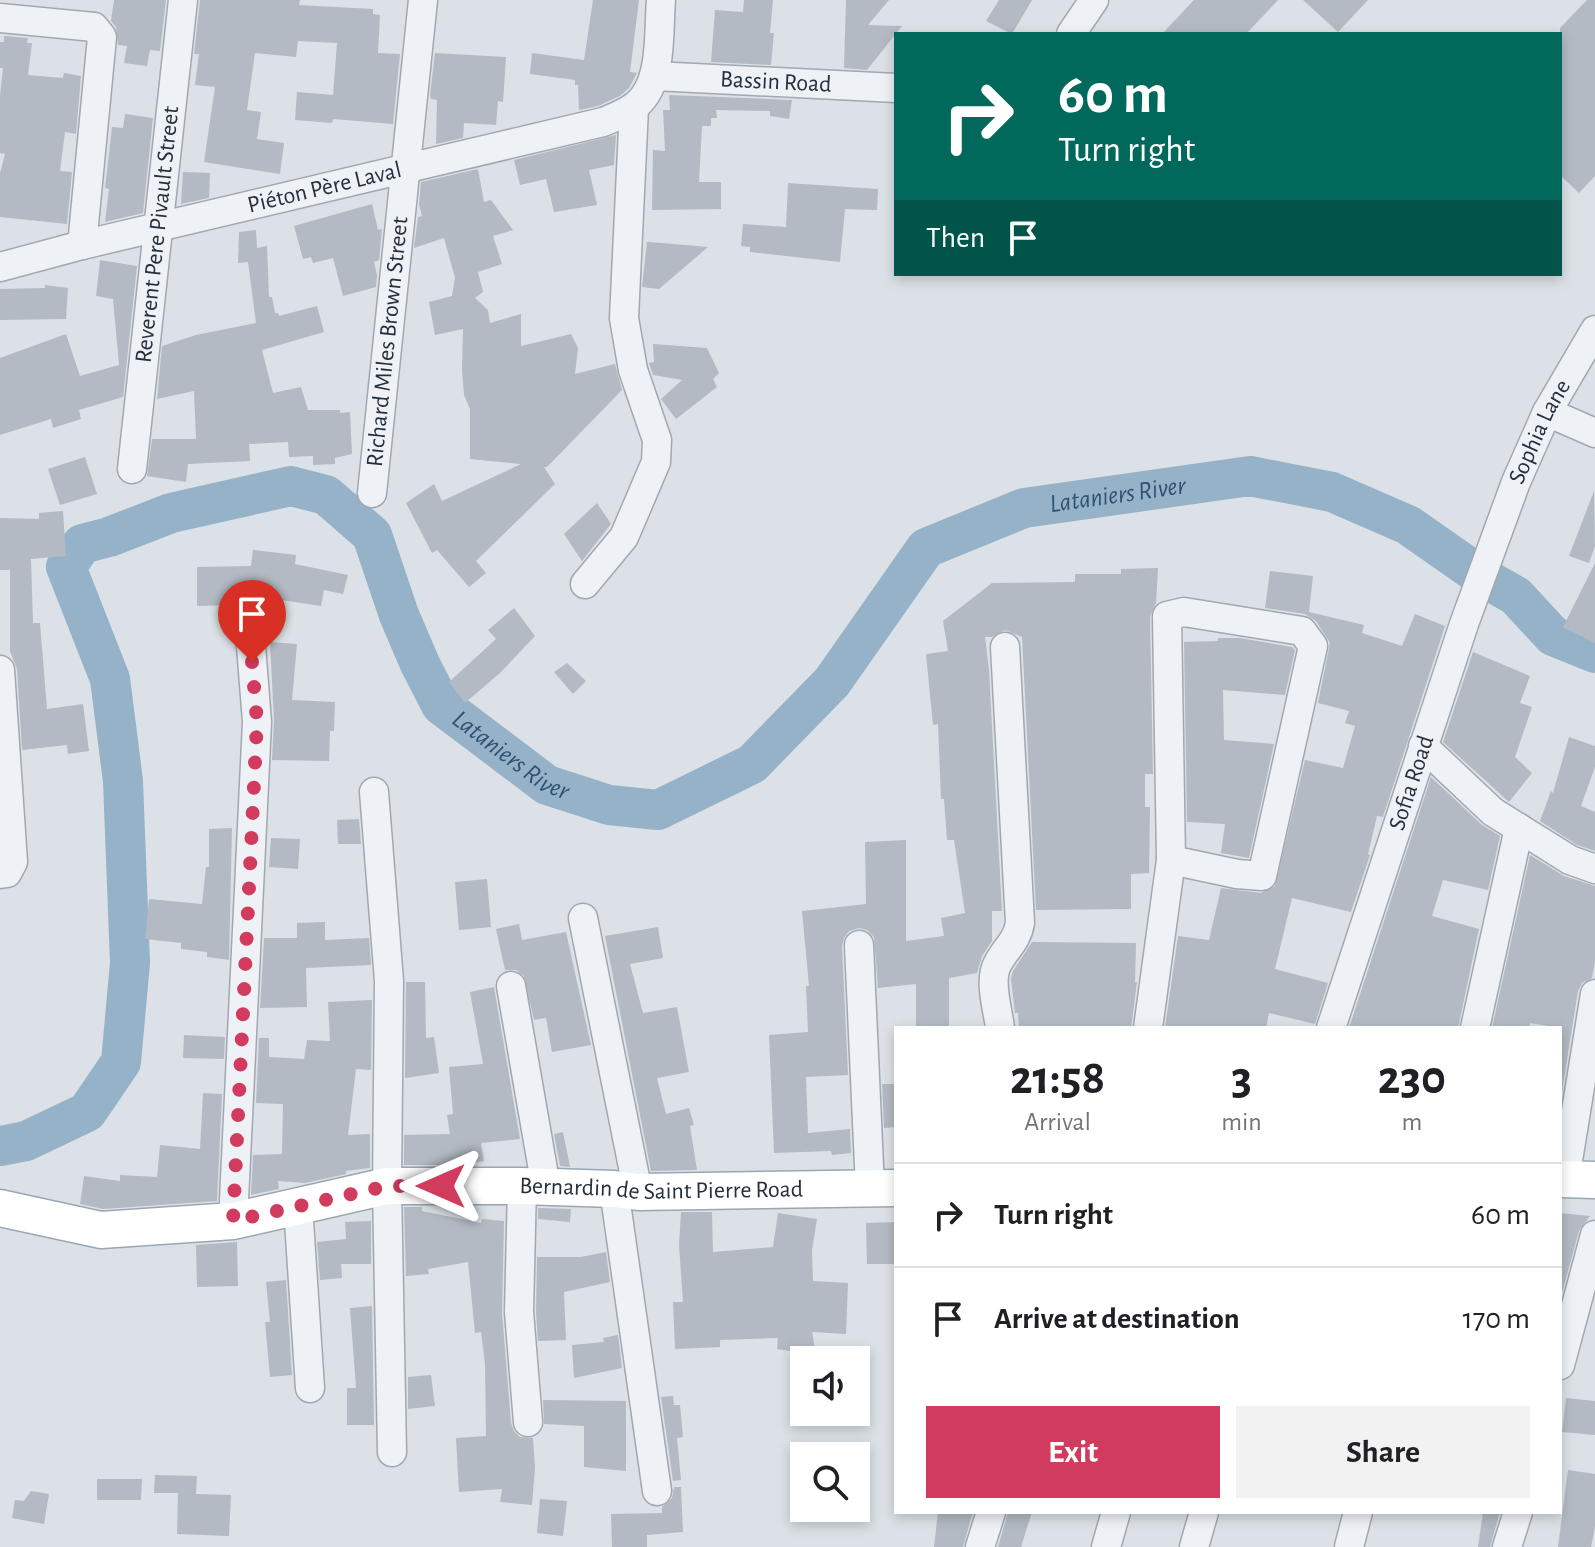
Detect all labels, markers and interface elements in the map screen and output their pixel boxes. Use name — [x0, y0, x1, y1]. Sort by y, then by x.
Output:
icon: right — [926, 64, 1030, 168]
street label: Bassin Road — [719, 67, 832, 97]
text: 60 m — [1058, 67, 1168, 123]
street label: Reverent Pere Pivault Street — [132, 104, 183, 364]
text: Turn right — [1058, 132, 1195, 168]
street label: Piéton Père Laval — [245, 158, 404, 218]
street label: Richard Miles Brown Street — [363, 215, 413, 468]
icon: arrive — [1001, 216, 1045, 260]
text: Then — [926, 223, 985, 253]
street label: Sophia Lane — [1505, 376, 1575, 488]
water label: Lataniers River — [1048, 472, 1189, 517]
pin — [218, 580, 286, 662]
icon: arrive — [230, 592, 274, 636]
water label: Lataniers River — [447, 705, 574, 805]
street label: Sofia Road — [1385, 732, 1438, 833]
text: 21:58 — [1010, 1055, 1105, 1103]
text: 3 — [1231, 1055, 1252, 1103]
text: 230 — [1378, 1055, 1446, 1103]
text: Arrival — [1024, 1109, 1091, 1135]
text: min — [1221, 1109, 1262, 1135]
text: m — [1401, 1109, 1422, 1135]
position arrow — [399, 1144, 483, 1228]
street label: Bernardin de Saint Pierre Road — [519, 1174, 803, 1204]
icon: right — [926, 1193, 970, 1237]
text: Turn right — [994, 1200, 1113, 1230]
text: 60 m — [1471, 1200, 1530, 1230]
icon: arrive — [926, 1297, 970, 1341]
text: Arrive at destination — [994, 1304, 1240, 1334]
text: 170 m — [1462, 1304, 1530, 1334]
map controls — [790, 1346, 870, 1522]
button: sound — [790, 1346, 870, 1426]
button: Exit — [926, 1406, 1220, 1498]
button: Share — [1236, 1406, 1530, 1498]
button: search — [790, 1442, 870, 1522]

